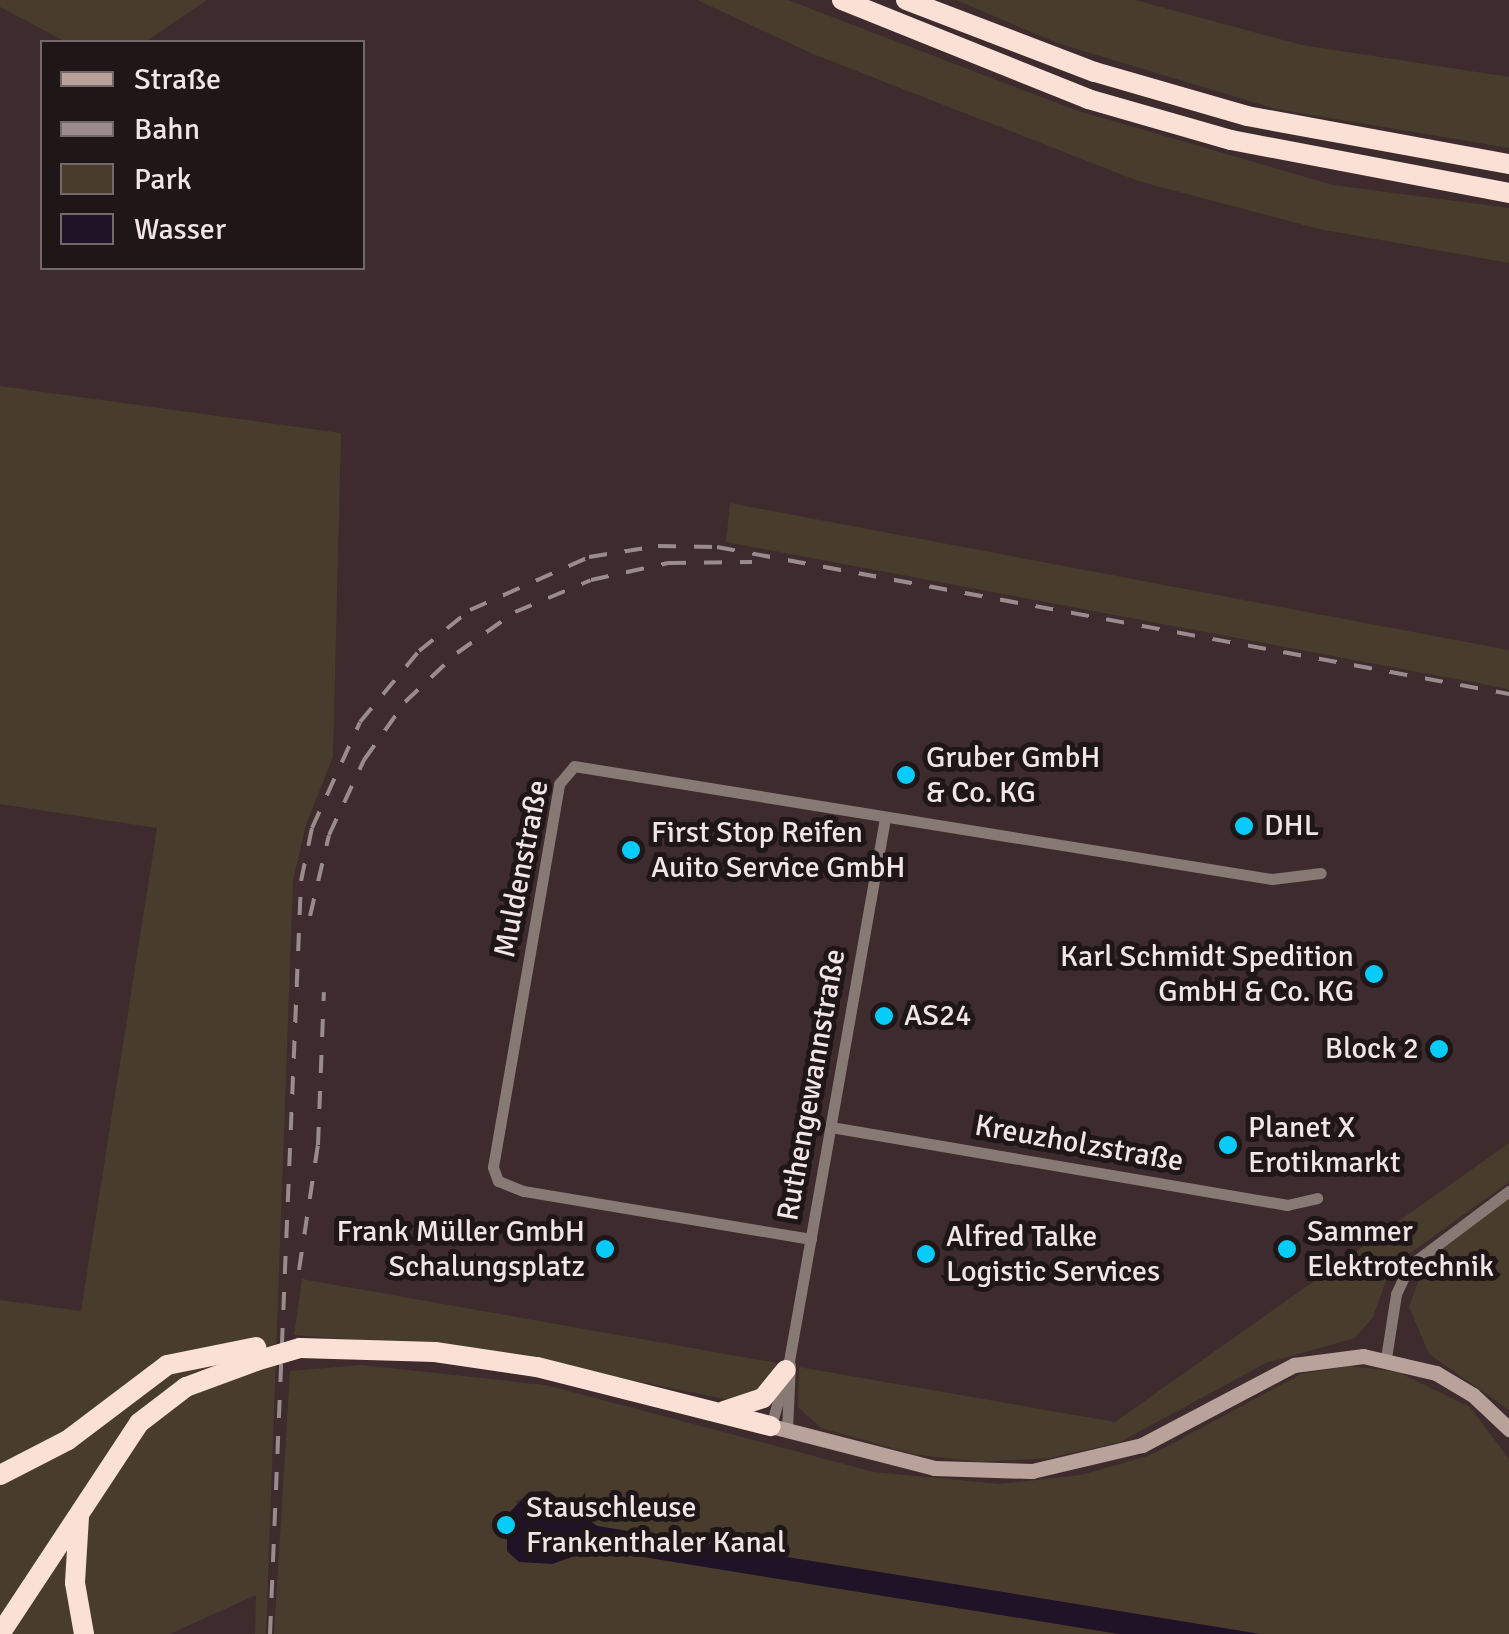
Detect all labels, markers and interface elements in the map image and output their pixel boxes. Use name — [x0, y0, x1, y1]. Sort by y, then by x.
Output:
legend — [40, 40, 365, 270]
text: Straße — [134, 61, 221, 98]
text: Bahn — [134, 111, 200, 148]
text: Park — [134, 161, 192, 198]
text: Wasser — [134, 211, 226, 248]
place label: Gruber GmbH & Co. KG — [926, 740, 1100, 810]
marker: Gruber GmbH & Co. KG — [895, 764, 917, 786]
street label: Muldenstraße — [487, 777, 557, 961]
place label: DHL — [1264, 808, 1319, 844]
place label: First Stop Reifen Auito Service GmbH — [651, 815, 906, 886]
marker: DHL — [1233, 815, 1255, 837]
marker: First Stop Reifen Auito Service GmbH — [620, 839, 642, 861]
place label: Karl Schmidt Spedition GmbH & Co. KG — [1060, 939, 1354, 1010]
street label: Ruthengewannstraße — [770, 946, 854, 1224]
marker: Karl Schmidt Spedition GmbH & Co. KG — [1363, 963, 1385, 985]
place label: AS24 — [904, 998, 971, 1034]
marker: AS24 — [873, 1005, 895, 1027]
place label: Block 2 — [1325, 1031, 1419, 1067]
marker: Block 2 — [1428, 1038, 1450, 1060]
street label: Kreuzholzstraße — [972, 1108, 1186, 1180]
place label: Planet X Erotikmarkt — [1248, 1110, 1400, 1180]
marker: Planet X Erotikmarkt — [1217, 1134, 1239, 1156]
place label: Frank Müller GmbH Schalungsplatz — [336, 1214, 585, 1284]
place label: Sammer Elektrotechnik — [1307, 1214, 1494, 1284]
place label: Alfred Talke Logistic Services — [946, 1219, 1160, 1290]
marker: Frank Müller GmbH Schalungsplatz — [594, 1238, 616, 1260]
marker: Sammer Elektrotechnik — [1276, 1238, 1298, 1260]
marker: Alfred Talke Logistic Services — [915, 1243, 937, 1265]
place label: Stauschleuse Frankenthaler Kanal — [526, 1490, 786, 1560]
marker: Stauschleuse Frankenthaler Kanal — [495, 1514, 517, 1536]

